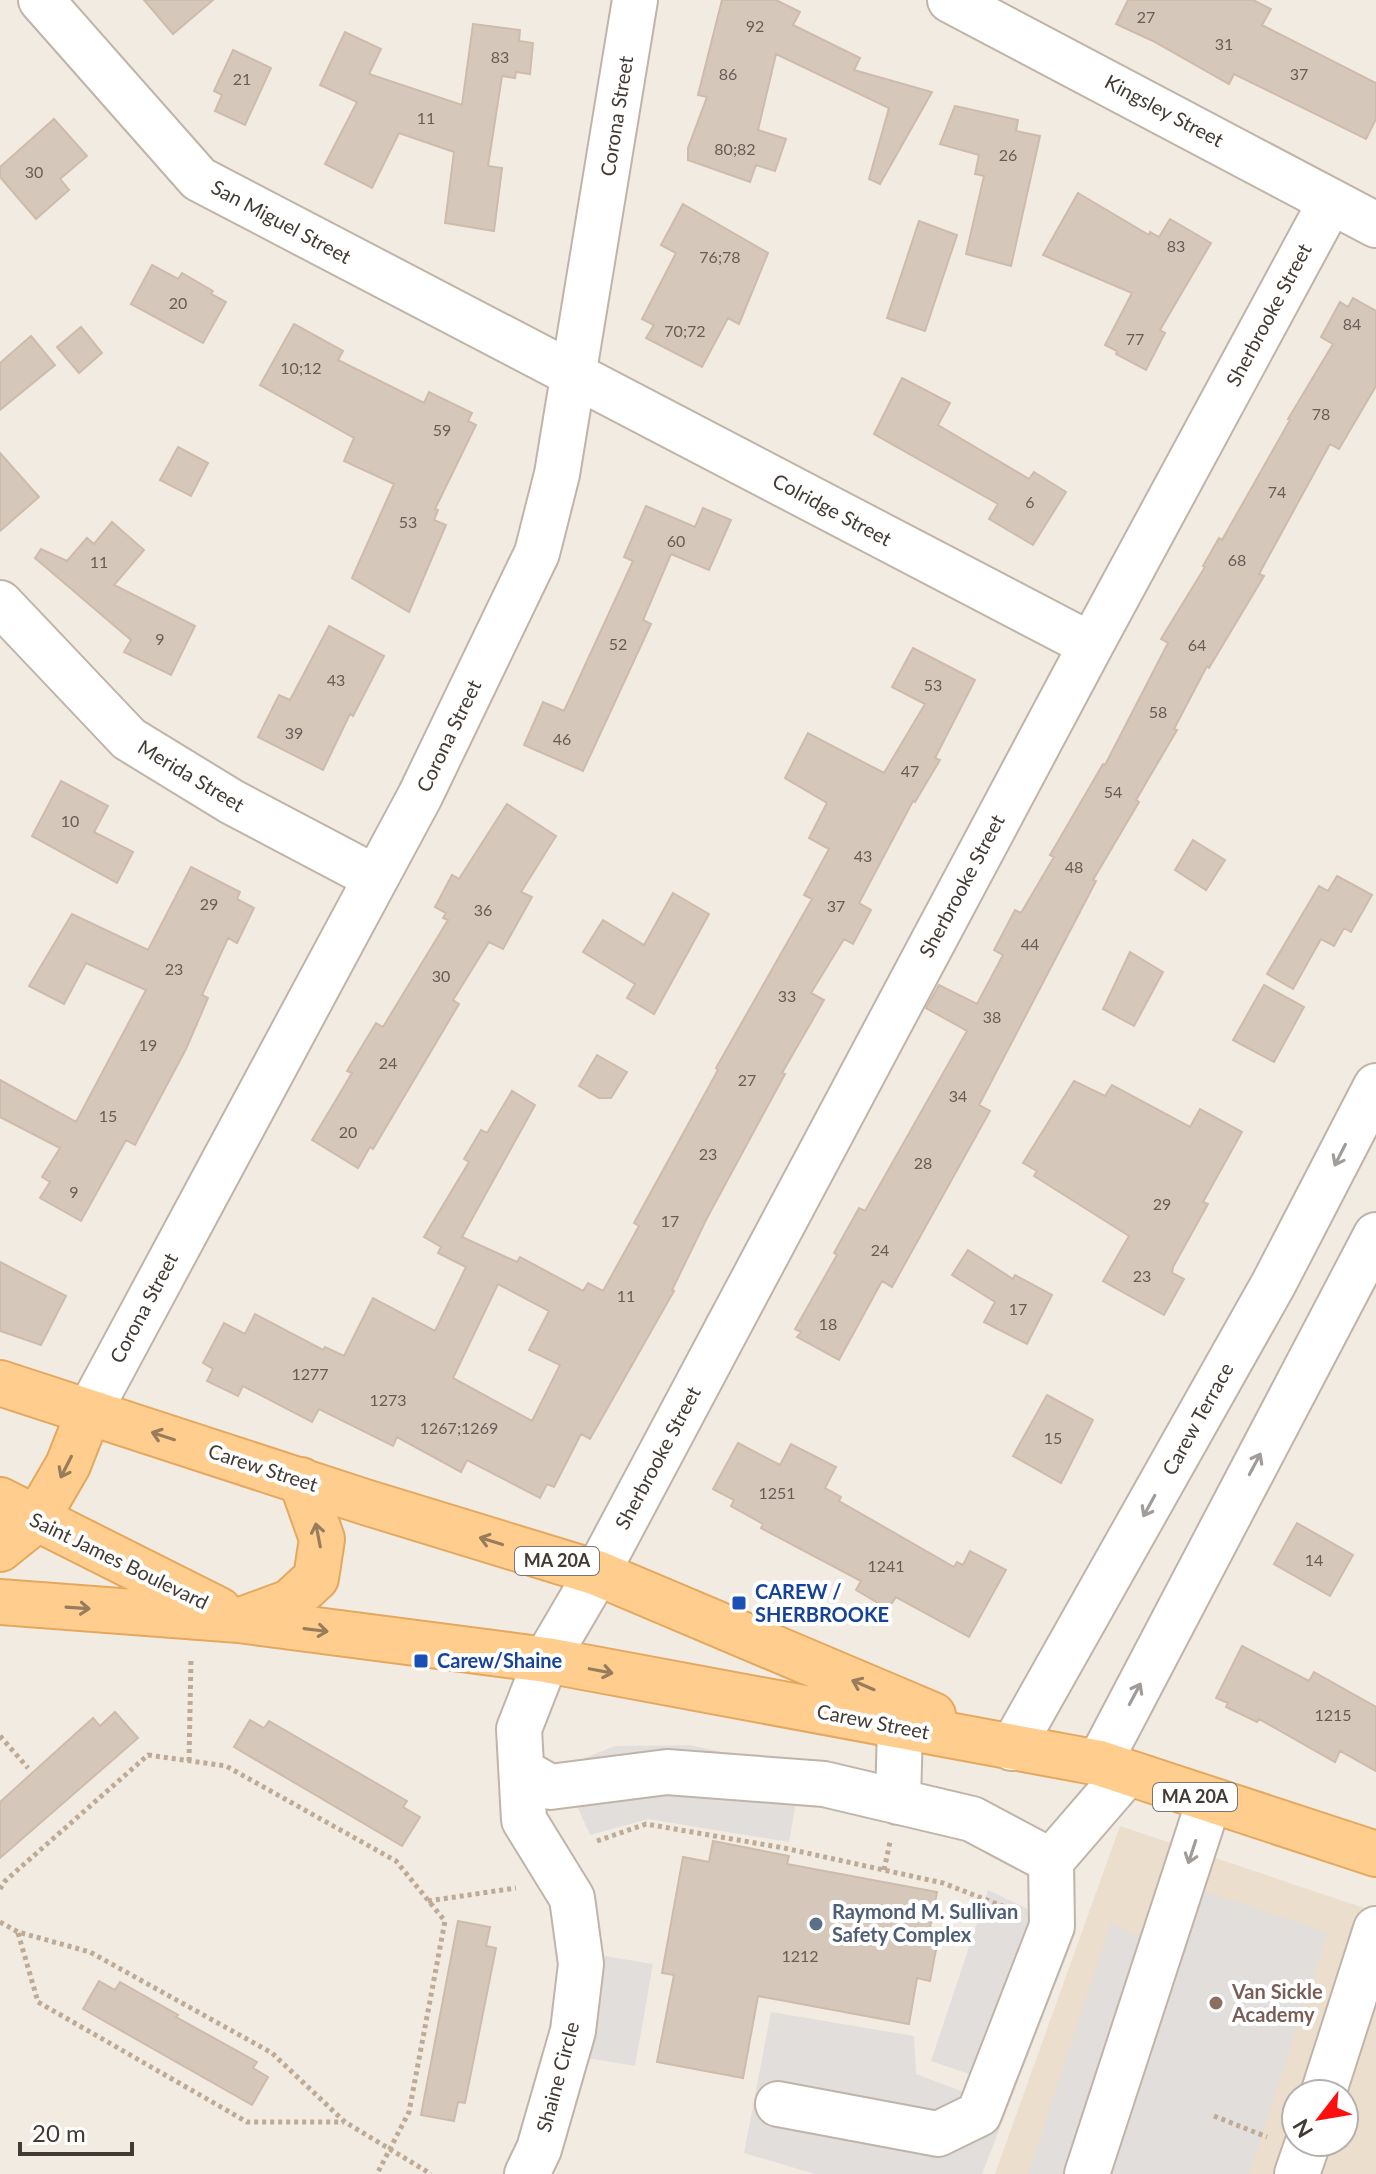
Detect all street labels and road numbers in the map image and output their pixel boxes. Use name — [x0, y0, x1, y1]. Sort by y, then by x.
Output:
street label: Corona Street — [595, 54, 637, 178]
street label: Kingsley Street — [1101, 69, 1228, 151]
street label: San Miguel Street — [208, 174, 355, 268]
street label: Sherbrooke Street — [1220, 239, 1316, 390]
street label: Colridge Street — [769, 468, 896, 550]
street label: Corona Street — [411, 676, 486, 795]
street label: Merida Street — [134, 734, 249, 816]
street label: Sherbrooke Street — [913, 810, 1009, 961]
street label: Corona Street — [104, 1248, 182, 1367]
street label: Carew Terrace — [1156, 1358, 1238, 1479]
street label: Sherbrooke Street — [609, 1382, 705, 1533]
street label: Carew Street — [206, 1438, 321, 1496]
street label: Saint James Boulevard — [26, 1506, 213, 1614]
road number: MA 20A — [515, 1547, 599, 1575]
street label: Carew Street — [815, 1698, 931, 1744]
road number: MA 20A — [1153, 1783, 1237, 1811]
street label: Shaine Circle — [531, 2019, 583, 2135]

